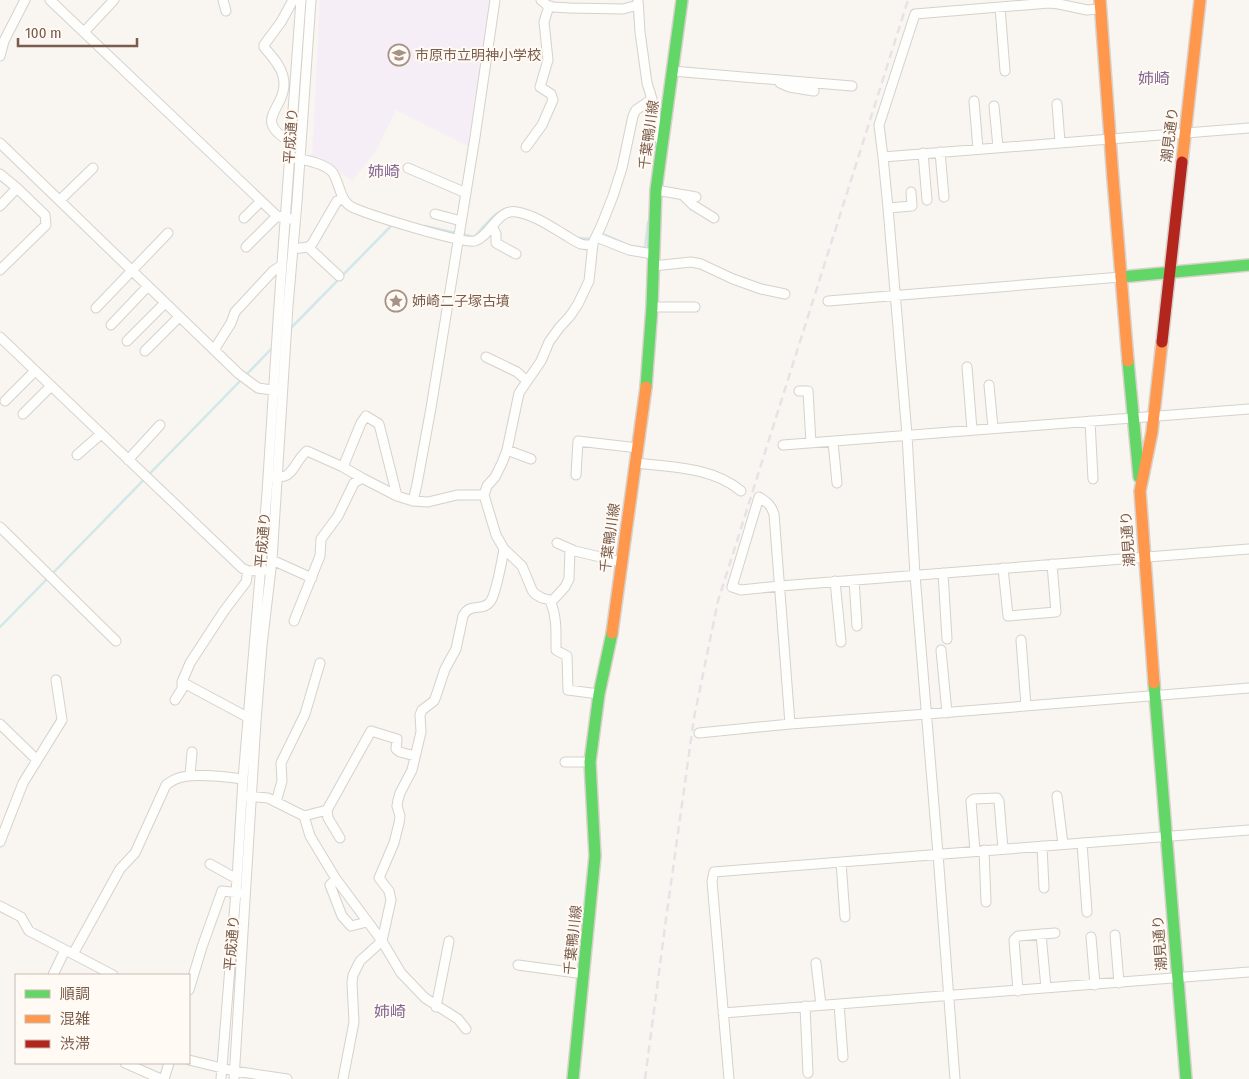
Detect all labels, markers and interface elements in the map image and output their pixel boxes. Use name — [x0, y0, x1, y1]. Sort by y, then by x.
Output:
scale bar — [18, 15, 136, 47]
text: 100 m — [25, 24, 62, 42]
school or university icon: 市原市立明神小学校 — [387, 43, 411, 67]
place label: 市原市立明神小学校 — [415, 47, 541, 64]
district label: 姉崎 — [1138, 69, 1170, 88]
street label: 千葉鴨川線 — [636, 99, 662, 171]
street label: 潮見通り — [1158, 106, 1182, 164]
street label: 平成通り — [281, 107, 301, 165]
district label: 姉崎 — [368, 162, 400, 181]
place icon: 姉崎二子塚古墳 — [384, 289, 408, 313]
place label: 姉崎二子塚古墳 — [412, 293, 510, 310]
street label: 千葉鴨川線 — [597, 502, 623, 574]
street label: 潮見通り — [1118, 510, 1138, 568]
street label: 平成通り — [252, 511, 274, 569]
street label: 千葉鴨川線 — [561, 904, 585, 976]
street label: 平成通り — [221, 914, 243, 972]
street label: 潮見通り — [1150, 914, 1170, 972]
legend — [15, 974, 190, 1064]
text: 順調 — [60, 985, 90, 1003]
district label: 姉崎 — [374, 1002, 406, 1021]
text: 混雑 — [60, 1010, 90, 1028]
text: 渋滞 — [60, 1035, 90, 1053]

